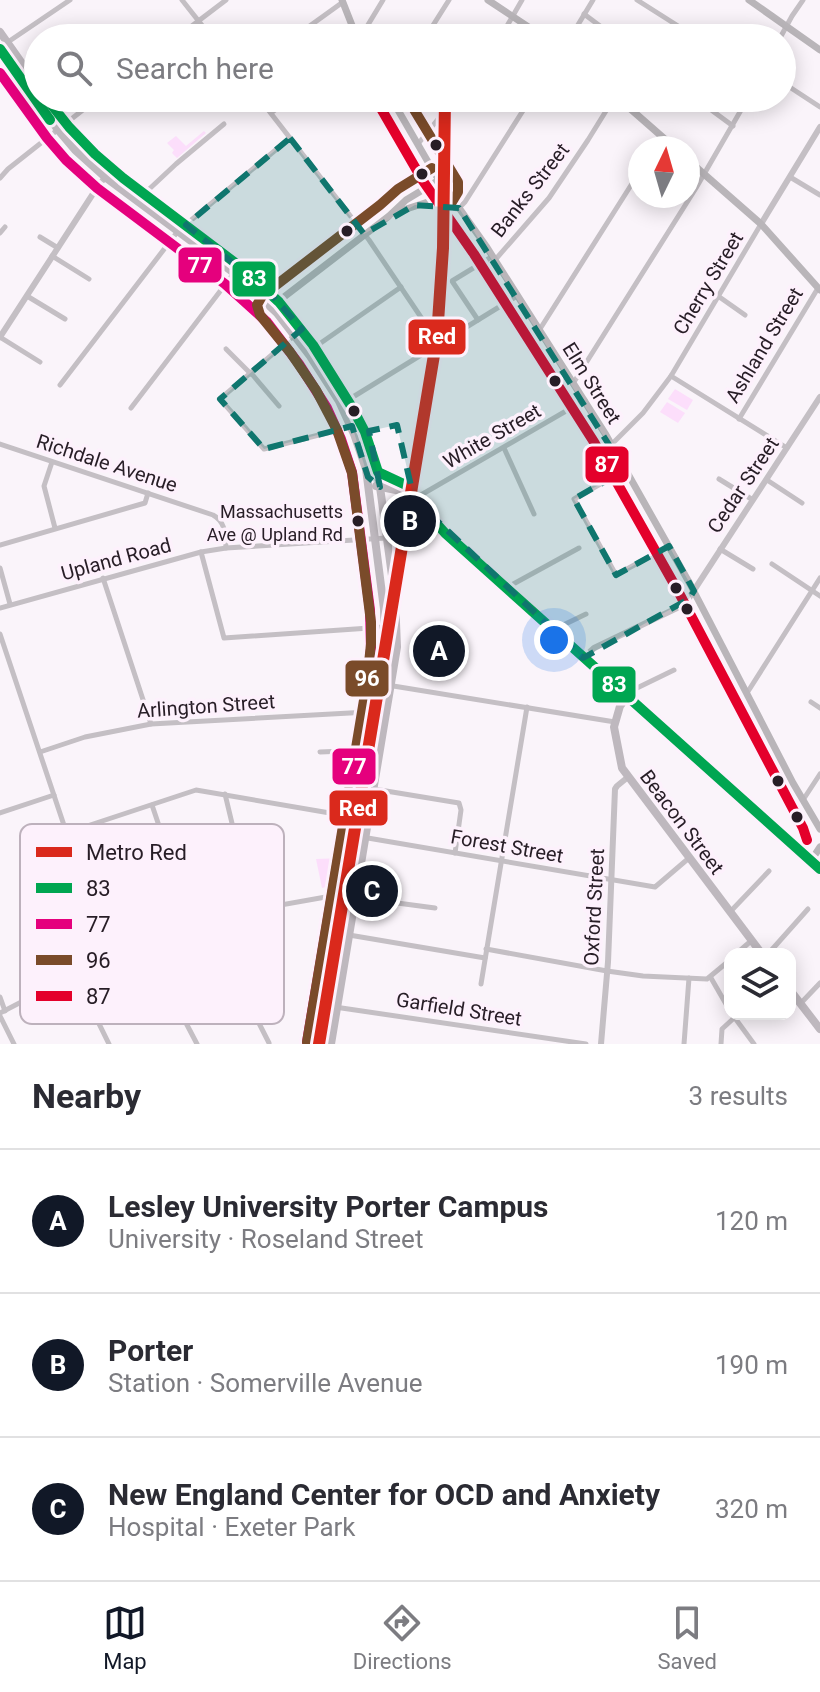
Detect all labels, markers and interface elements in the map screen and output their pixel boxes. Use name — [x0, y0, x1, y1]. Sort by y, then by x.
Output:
search box — [24, 24, 796, 112]
icon: search — [52, 46, 96, 90]
text: Search here — [116, 51, 274, 86]
north arrow — [628, 136, 700, 208]
unlabelled marker — [428, 137, 444, 153]
street label: Banks Street — [486, 138, 574, 242]
unlabelled marker — [414, 166, 430, 182]
unlabelled marker — [339, 223, 355, 239]
street label: Cherry Street — [668, 227, 748, 339]
line badge: 77 — [177, 246, 223, 284]
text: 77 — [187, 253, 213, 278]
line badge: 83 — [231, 260, 277, 298]
text: 83 — [241, 266, 267, 291]
street label: Ashland Street — [720, 283, 808, 407]
line badge: Red — [407, 318, 467, 356]
text: Red — [418, 324, 456, 349]
street label: Elm Street — [558, 338, 626, 428]
unlabelled marker — [547, 373, 563, 389]
street label: White Street — [439, 398, 545, 474]
unlabelled marker — [346, 403, 362, 419]
street label: Richdale Avenue — [34, 429, 180, 497]
street label: Cedar Street — [702, 433, 784, 537]
line badge: 87 — [584, 445, 630, 484]
text: 87 — [594, 452, 620, 477]
pin: B — [384, 491, 436, 551]
place label: Massachusetts Ave @ Upland Rd — [207, 501, 343, 545]
marker: Massachusetts Ave @ Upland Rd — [350, 513, 366, 529]
street label: Upland Road — [58, 533, 174, 585]
unlabelled marker — [668, 580, 684, 596]
unlabelled marker — [679, 601, 695, 617]
your location — [534, 620, 574, 660]
pin: A — [413, 621, 465, 681]
line badge: 96 — [344, 659, 390, 698]
line badge: 83 — [591, 665, 637, 704]
text: 96 — [354, 666, 380, 691]
text: 83 — [601, 672, 627, 697]
street label: Arlington Street — [136, 689, 276, 723]
line badge: 77 — [331, 747, 377, 786]
text: 77 — [341, 754, 367, 779]
street label: Beacon Street — [635, 765, 729, 879]
unlabelled marker — [770, 773, 786, 789]
line badge: Red — [328, 789, 389, 827]
text: Red — [339, 796, 377, 821]
unlabelled marker — [789, 809, 805, 825]
legend — [20, 824, 284, 1024]
street label: Forest Street — [449, 824, 565, 868]
text: Metro Red — [86, 840, 187, 865]
street label: Oxford Street — [579, 848, 609, 966]
pin: C — [346, 861, 398, 921]
text: 83 — [86, 876, 111, 901]
text: 77 — [86, 912, 111, 937]
text: 96 — [86, 948, 111, 973]
map controls — [724, 948, 796, 1020]
button: layers — [724, 948, 796, 1020]
text: 87 — [86, 984, 111, 1009]
street label: Garfield Street — [394, 987, 524, 1031]
text: Nearby — [32, 1076, 141, 1116]
text: 3 results — [689, 1081, 788, 1111]
text: Lesley University Porter Campus — [108, 1189, 548, 1224]
text: A — [49, 1206, 67, 1236]
text: 120 m — [715, 1206, 788, 1236]
text: University · Roseland Street — [108, 1224, 423, 1254]
text: Porter — [108, 1333, 193, 1368]
text: B — [50, 1350, 66, 1380]
text: 190 m — [715, 1350, 788, 1380]
text: Station · Somerville Avenue — [108, 1368, 423, 1398]
text: New England Center for OCD and Anxiety — [108, 1477, 660, 1512]
text: C — [49, 1494, 67, 1524]
text: 320 m — [715, 1494, 788, 1524]
text: Hospital · Exeter Park — [108, 1512, 356, 1542]
tab: Map — [103, 1601, 147, 1674]
tab: Directions — [353, 1601, 452, 1674]
tab: Saved — [658, 1601, 717, 1674]

